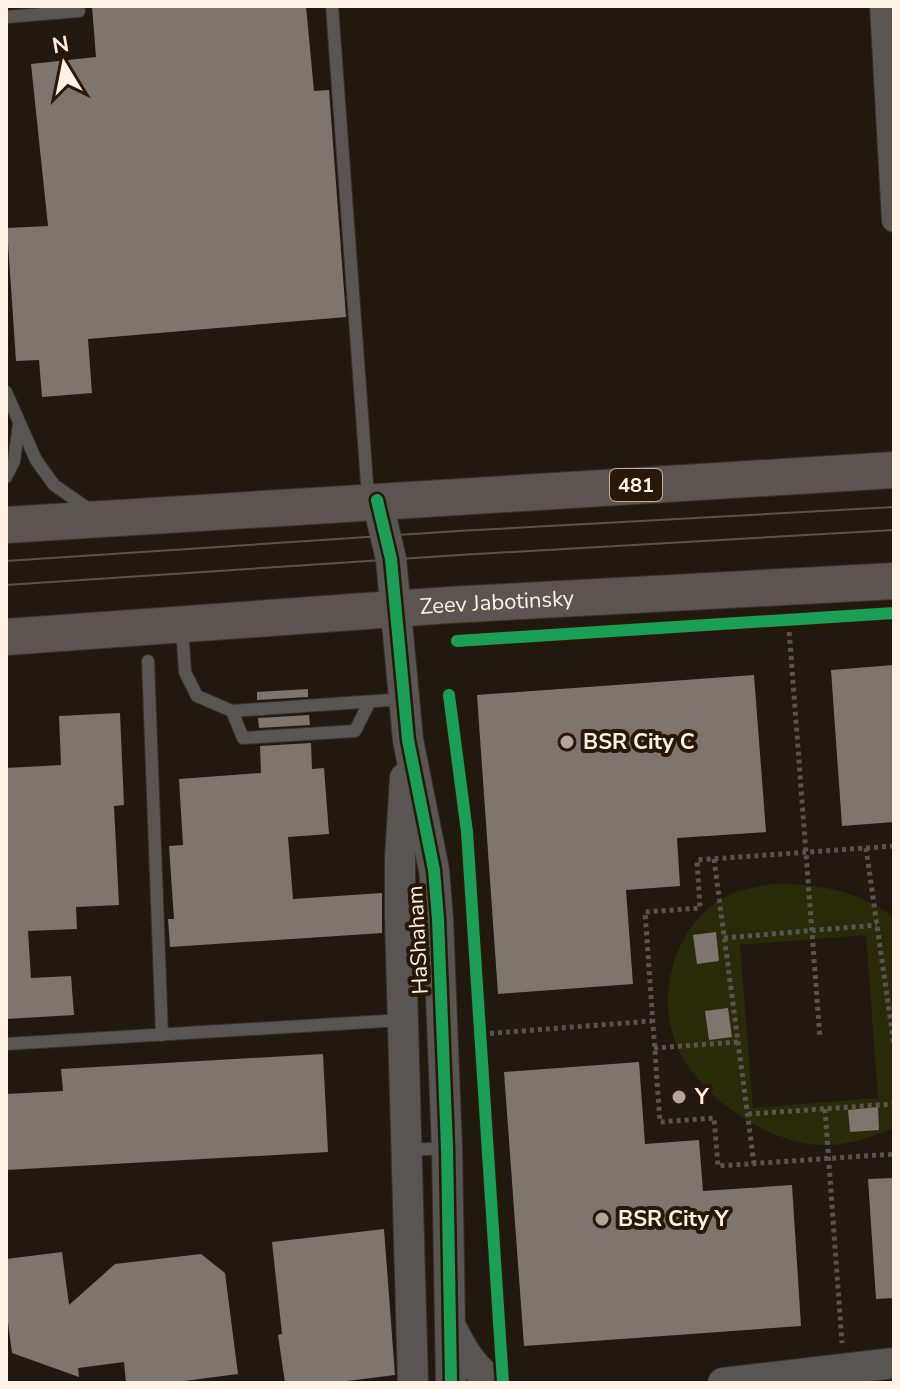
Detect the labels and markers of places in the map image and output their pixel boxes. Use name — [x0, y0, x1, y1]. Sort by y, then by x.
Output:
place label: BSR City C — [583, 727, 695, 757]
marker: BSR City C — [558, 733, 576, 751]
place label: Y — [694, 1082, 710, 1112]
marker: Y — [670, 1088, 688, 1106]
place label: BSR City Y — [618, 1204, 730, 1234]
marker: BSR City Y — [593, 1210, 611, 1228]

